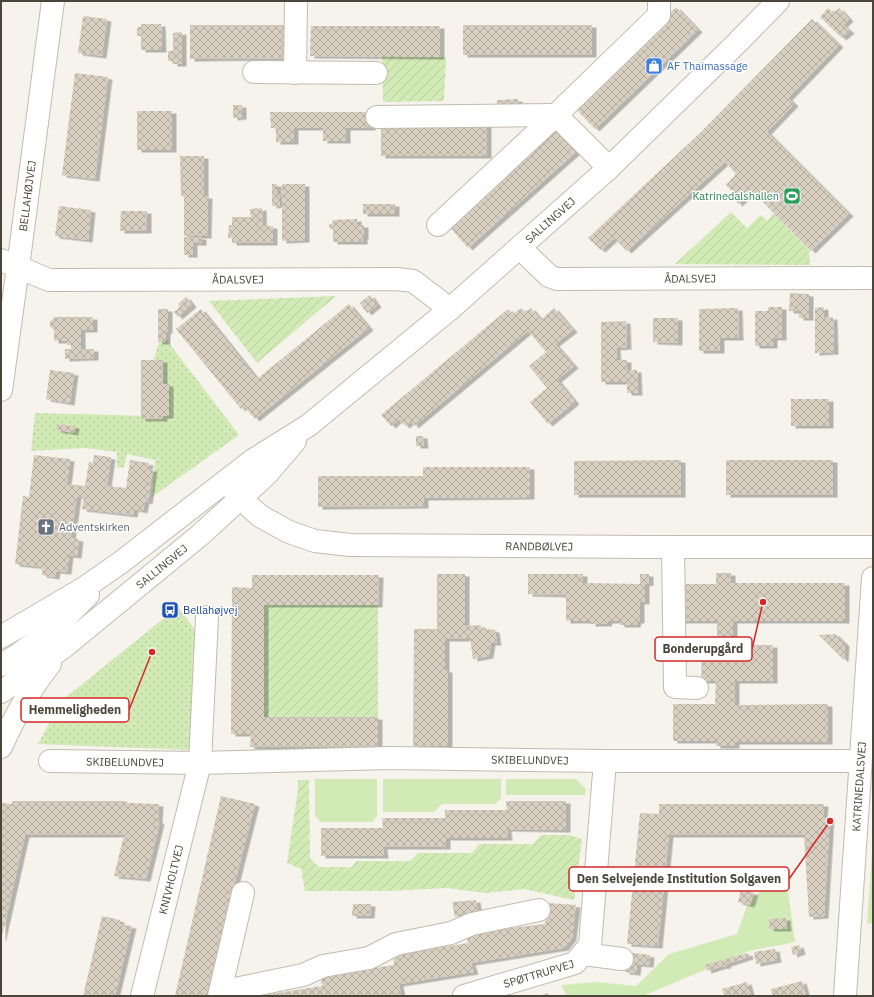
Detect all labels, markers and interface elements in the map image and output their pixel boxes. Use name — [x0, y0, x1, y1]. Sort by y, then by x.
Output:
shop icon: AF Thaimassage — [644, 56, 664, 76]
place label: AF Thaimassage — [667, 59, 748, 73]
street label: BELLAHØJVEJ — [16, 159, 39, 232]
sports icon: Katrinedalshallen — [782, 186, 802, 206]
place label: Katrinedalshallen — [692, 189, 779, 203]
street label: SALLINGVEJ — [522, 194, 578, 246]
street label: ÅDALSVEJ — [664, 271, 716, 286]
street label: ÅDALSVEJ — [212, 272, 264, 287]
church icon: Adventskirken — [36, 517, 56, 537]
place label: Adventskirken — [59, 520, 130, 534]
street label: RANDBØLVEJ — [505, 539, 573, 554]
street label: SALLINGVEJ — [133, 541, 190, 592]
bus stop icon: Bellahøjvej — [160, 600, 180, 620]
place label: Bellahøjvej — [183, 603, 237, 617]
callout: Bonderupgård — [655, 637, 752, 661]
text: Bonderupgård — [663, 641, 743, 656]
callout: Hemmeligheden — [21, 698, 129, 722]
text: Hemmeligheden — [29, 702, 121, 717]
street label: KATRINEDALSVEJ — [849, 741, 869, 832]
street label: SKIBELUNDVEJ — [491, 752, 569, 767]
street label: SKIBELUNDVEJ — [86, 754, 164, 770]
street label: KNIVHOLTVEJ — [156, 843, 186, 916]
callout: Den Selvejende Institution Solgaven — [569, 867, 789, 891]
text: Den Selvejende Institution Solgaven — [577, 871, 781, 886]
street label: SPØTTRUPVEJ — [502, 957, 576, 991]

